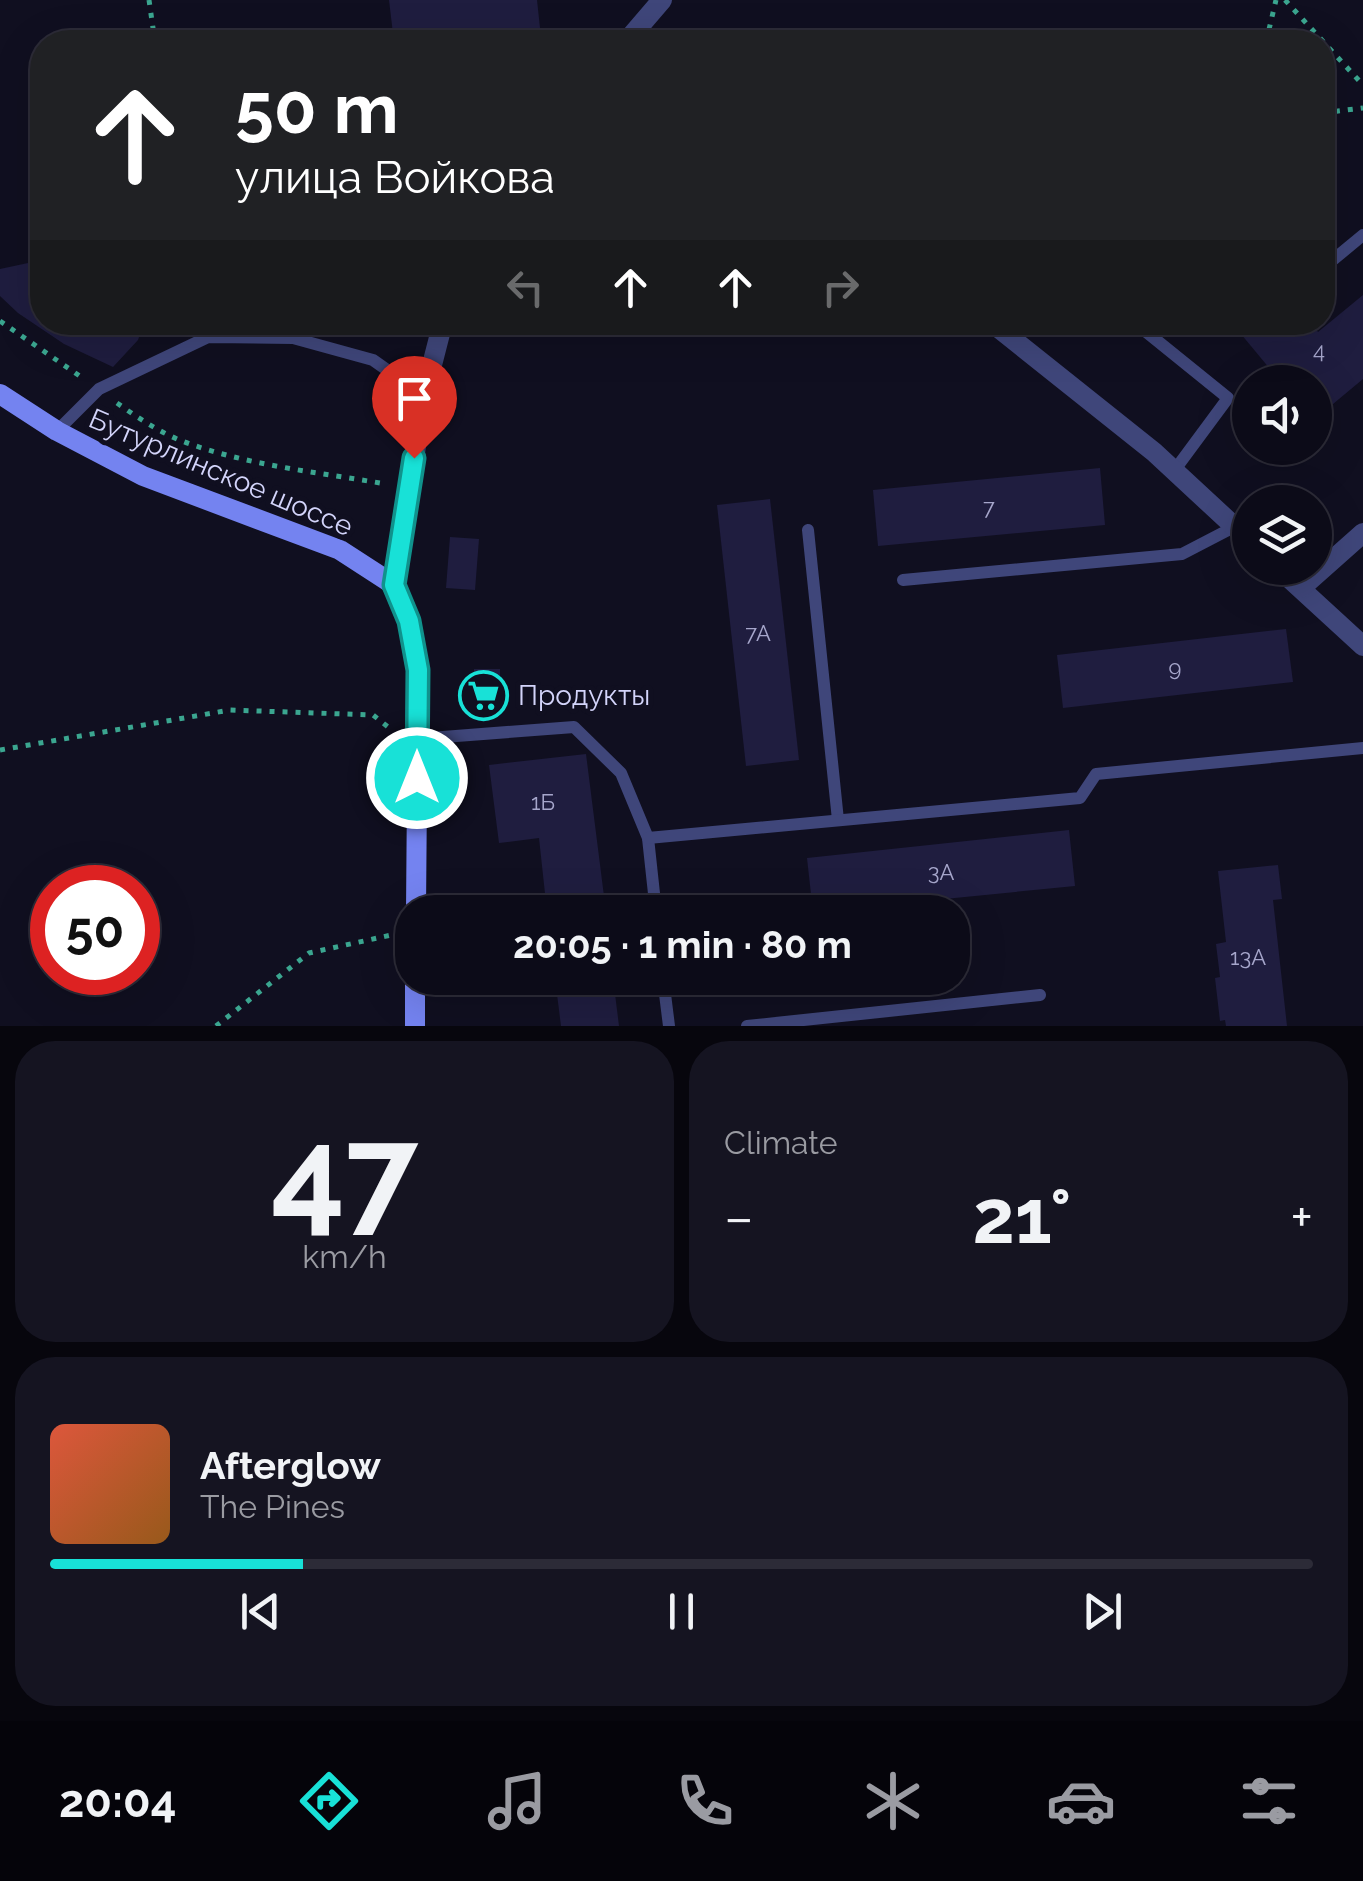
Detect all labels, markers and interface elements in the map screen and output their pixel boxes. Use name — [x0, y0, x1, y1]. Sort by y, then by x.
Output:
text: 50 m — [235, 67, 399, 149]
icon: ahead — [70, 70, 200, 200]
text: улица Войкова — [235, 151, 555, 204]
icon: left — [498, 260, 553, 315]
icon: ahead — [603, 260, 658, 315]
icon: ahead — [708, 260, 763, 315]
icon: right — [813, 260, 868, 315]
house number: 4 — [1313, 337, 1325, 363]
pin — [372, 356, 457, 459]
map controls — [1232, 365, 1332, 585]
button: sound — [1232, 365, 1332, 465]
icon: arrive — [387, 371, 442, 426]
street label: Бутурлинское шоссе — [84, 402, 358, 543]
button: layers — [1232, 485, 1332, 585]
house number: 7 — [983, 494, 995, 520]
house number: 7А — [745, 620, 771, 646]
house number: 9 — [1169, 655, 1181, 681]
supermarket icon: Продукты — [457, 669, 509, 721]
place label: Продукты — [518, 679, 650, 712]
position arrow — [365, 726, 469, 830]
house number: 1Б — [531, 789, 555, 815]
house number: 3А — [928, 859, 954, 885]
speed limit sign: 50 — [30, 865, 160, 995]
text: 20:05 · 1 min · 80 m — [513, 922, 852, 967]
house number: 13А — [1230, 944, 1266, 970]
text: 47 — [271, 1097, 418, 1249]
text: Climate — [724, 1124, 838, 1161]
text: 21° — [972, 1172, 1071, 1261]
text: − — [724, 1185, 754, 1250]
text: + — [1290, 1185, 1313, 1250]
text: km/h — [302, 1238, 387, 1275]
text: Afterglow — [200, 1443, 381, 1488]
text: The Pines — [200, 1488, 345, 1525]
icon: previous — [233, 1584, 288, 1639]
icon: pause — [654, 1584, 709, 1639]
icon: next — [1075, 1584, 1130, 1639]
icon: directions — [294, 1766, 364, 1836]
icon: music — [482, 1766, 552, 1836]
icon: phone — [670, 1766, 740, 1836]
icon: climate — [858, 1766, 928, 1836]
icon: car — [1046, 1766, 1116, 1836]
icon: filters — [1234, 1766, 1304, 1836]
text: 20:04 — [59, 1775, 176, 1828]

